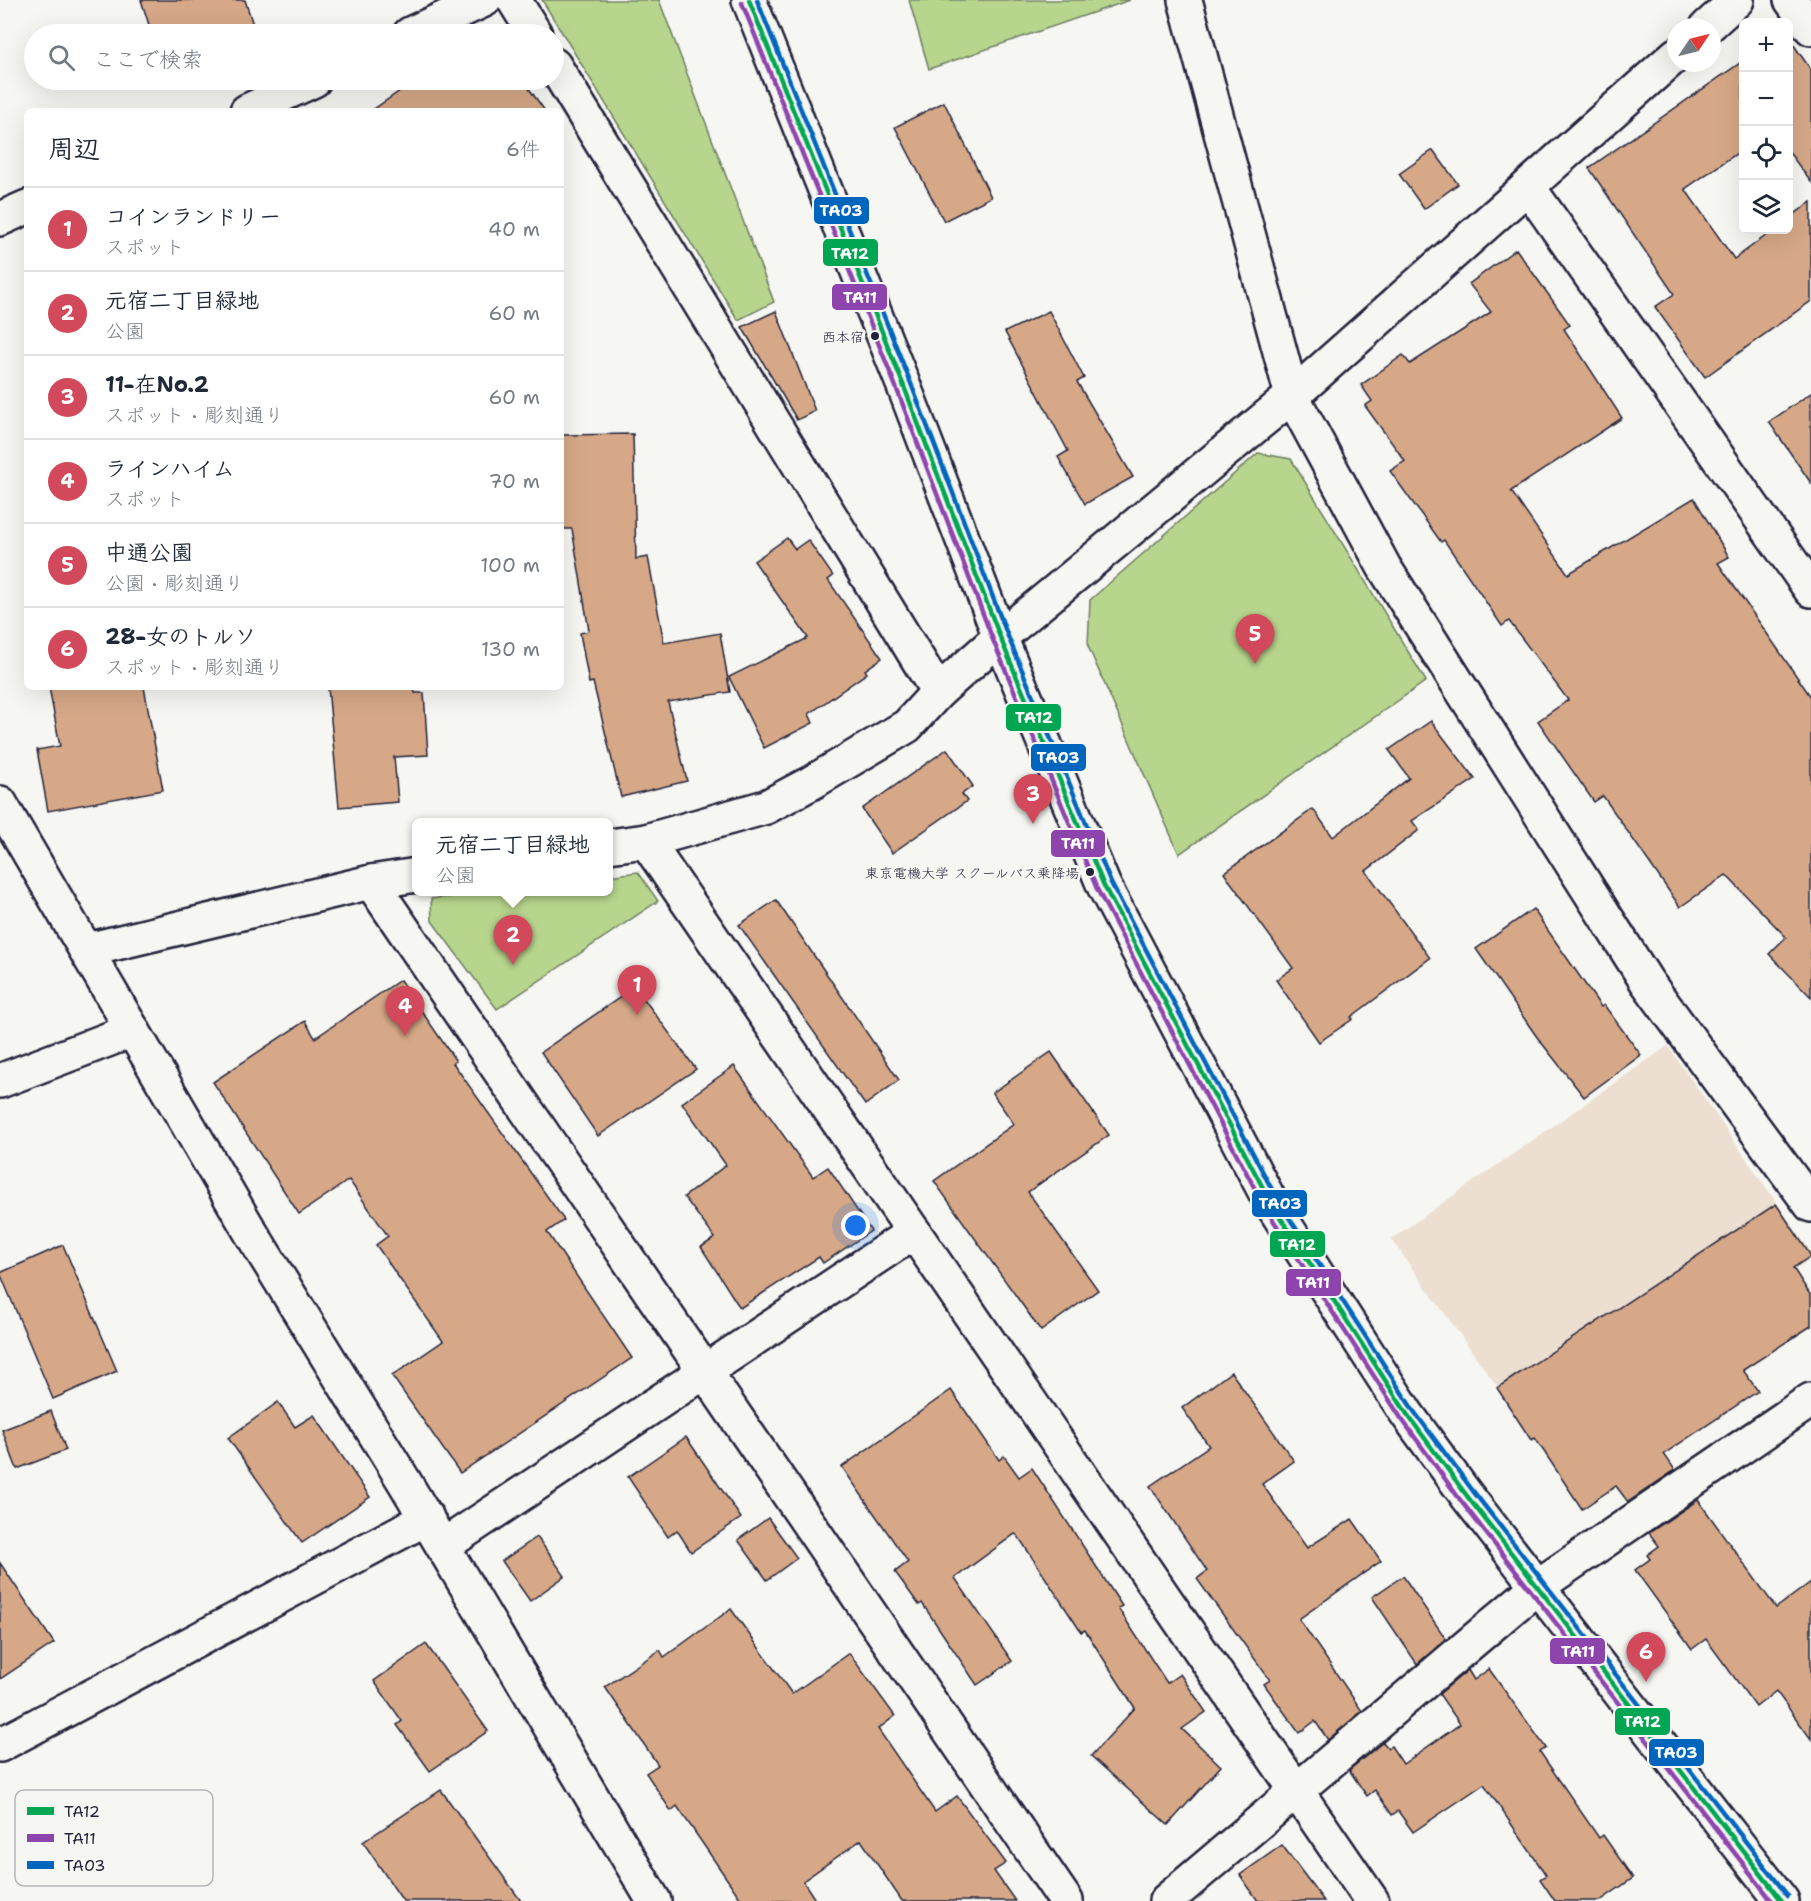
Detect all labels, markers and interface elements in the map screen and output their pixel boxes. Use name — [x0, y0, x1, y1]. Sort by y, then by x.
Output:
north arrow — [1667, 18, 1721, 72]
map controls — [1739, 18, 1793, 234]
button: + — [1739, 18, 1793, 72]
search box — [24, 24, 564, 90]
icon: search — [45, 41, 78, 74]
text: ここで検索 — [93, 45, 203, 74]
button: − — [1739, 72, 1793, 126]
button: locate — [1739, 126, 1793, 180]
text: 周辺 — [48, 131, 100, 166]
text: 6件 — [506, 136, 540, 162]
button: layers — [1739, 180, 1793, 234]
line badge: TA03 — [813, 196, 870, 225]
text: TA03 — [819, 200, 863, 221]
text: コインランドリー — [105, 202, 281, 231]
text: 1 — [63, 216, 72, 242]
text: 40 m — [488, 216, 540, 242]
text: スポット — [105, 234, 185, 260]
line badge: TA12 — [822, 238, 879, 267]
text: TA12 — [831, 243, 869, 264]
line badge: TA11 — [831, 283, 888, 311]
text: 元宿二丁目緑地 — [105, 286, 259, 315]
text: TA11 — [843, 287, 877, 308]
text: 2 — [61, 300, 75, 326]
text: 60 m — [488, 300, 540, 326]
text: 公園 — [105, 318, 145, 344]
place label: 西本宿 — [822, 328, 864, 346]
marker: 西本宿 — [869, 330, 881, 342]
text: 11-在No.2 — [105, 370, 209, 399]
text: 3 — [61, 384, 75, 410]
text: 60 m — [488, 384, 540, 410]
text: スポット · 彫刻通り — [105, 402, 284, 428]
text: ラインハイム — [105, 454, 235, 483]
text: 4 — [61, 468, 75, 494]
text: 70 m — [488, 468, 540, 494]
text: スポット — [105, 486, 185, 512]
text: 中通公園 — [105, 538, 193, 567]
text: 5 — [61, 552, 74, 578]
text: 100 m — [480, 552, 540, 578]
text: 公園 · 彫刻通り — [105, 570, 244, 596]
pin: 5 — [1236, 614, 1274, 664]
text: 28-女のトルソ — [105, 622, 256, 651]
text: 6 — [61, 636, 75, 662]
text: 130 m — [481, 636, 540, 662]
text: スポット · 彫刻通り — [105, 654, 284, 680]
line badge: TA12 — [1005, 703, 1062, 732]
text: TA12 — [1015, 707, 1053, 728]
line badge: TA03 — [1030, 743, 1087, 772]
text: TA03 — [1036, 747, 1080, 768]
pin: 3 — [1014, 774, 1052, 824]
popup — [412, 818, 613, 896]
line badge: TA11 — [1050, 829, 1106, 858]
text: 元宿二丁目緑地 — [435, 830, 590, 859]
text: TA11 — [1061, 833, 1095, 854]
text: 公園 — [435, 862, 475, 888]
place label: 東京電機大学 スクールバス乗降場 — [865, 864, 1079, 882]
marker: 東京電機大学 スクールバス乗降場 — [1084, 866, 1096, 878]
pin: 2 — [494, 916, 532, 965]
pin: 1 — [618, 966, 656, 1015]
pin: 4 — [386, 986, 424, 1036]
line badge: TA03 — [1251, 1189, 1308, 1218]
text: TA03 — [1258, 1193, 1302, 1214]
your location — [841, 1211, 870, 1240]
line badge: TA12 — [1269, 1230, 1326, 1258]
text: TA12 — [1278, 1234, 1316, 1255]
line badge: TA11 — [1285, 1268, 1342, 1297]
text: TA11 — [1296, 1272, 1330, 1293]
pin: 6 — [1626, 1632, 1666, 1682]
line badge: TA11 — [1549, 1637, 1606, 1665]
text: TA11 — [1561, 1641, 1595, 1662]
line badge: TA12 — [1614, 1707, 1671, 1736]
text: TA12 — [1623, 1711, 1661, 1732]
line badge: TA03 — [1648, 1738, 1705, 1767]
text: TA03 — [1654, 1742, 1698, 1763]
legend — [15, 1790, 213, 1886]
text: TA12 — [64, 1801, 100, 1822]
text: TA11 — [64, 1828, 96, 1849]
text: TA03 — [64, 1855, 106, 1876]

